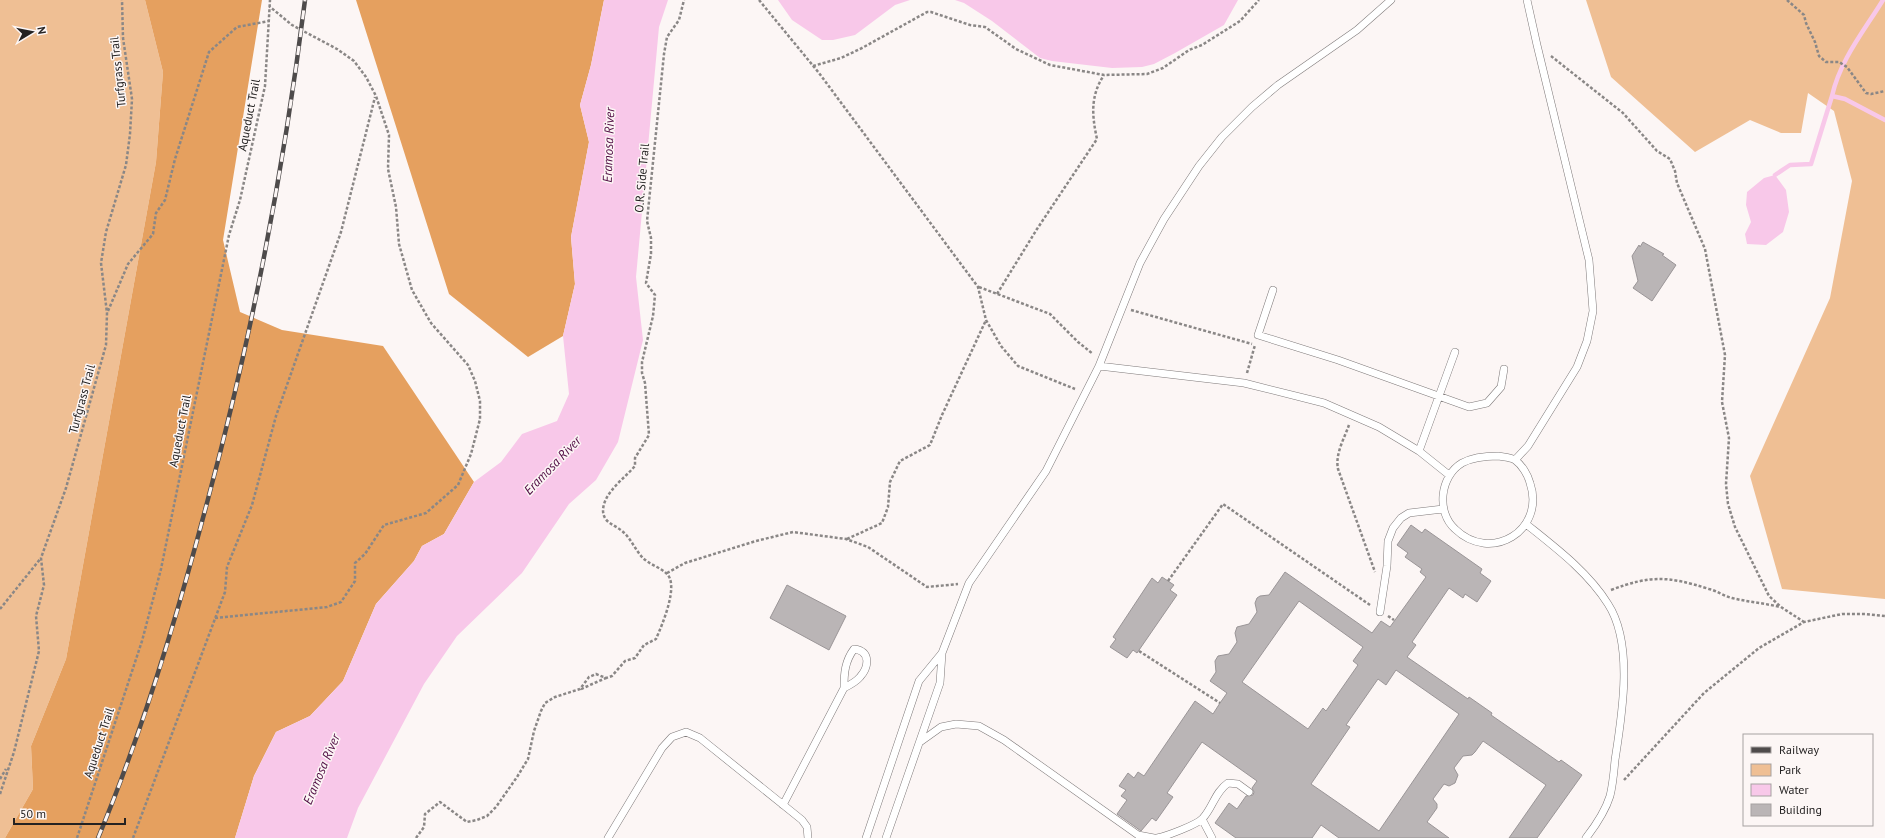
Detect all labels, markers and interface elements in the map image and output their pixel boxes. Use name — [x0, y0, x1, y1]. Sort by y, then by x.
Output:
north arrow — [12, 12, 52, 52]
text: N — [34, 25, 49, 35]
street label: Turfgrass Trail — [106, 35, 129, 108]
street label: Aqueduct Trail — [234, 77, 263, 152]
water label: Eramosa River — [599, 107, 618, 183]
street label: O.R. Side Trail — [631, 142, 652, 213]
street label: Turfgrass Trail — [65, 362, 98, 435]
street label: Aqueduct Trail — [165, 393, 194, 468]
water label: Eramosa River — [520, 432, 585, 498]
street label: Aqueduct Trail — [80, 705, 117, 780]
water label: Eramosa River — [299, 731, 344, 807]
legend — [1743, 734, 1873, 826]
text: Railway — [1779, 742, 1819, 757]
text: Park — [1779, 762, 1801, 777]
text: Water — [1779, 782, 1809, 797]
scale bar — [14, 800, 125, 826]
text: Building — [1779, 802, 1822, 817]
text: 50 m — [20, 806, 46, 821]

